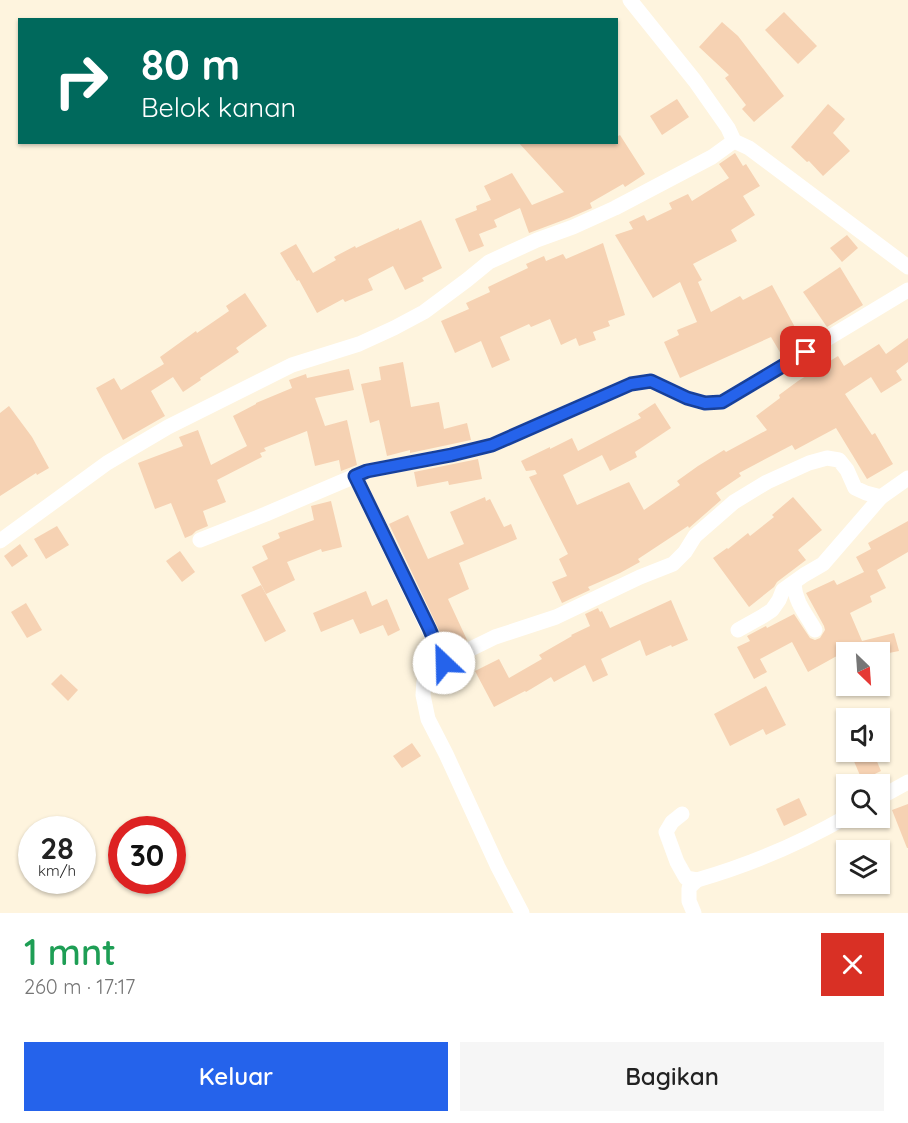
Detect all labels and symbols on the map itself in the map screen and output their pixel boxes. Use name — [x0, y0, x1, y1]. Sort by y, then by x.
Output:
pin — [780, 326, 831, 377]
position arrow — [412, 631, 476, 695]
north arrow — [836, 642, 890, 696]
speed limit sign: 30 — [108, 816, 186, 894]

